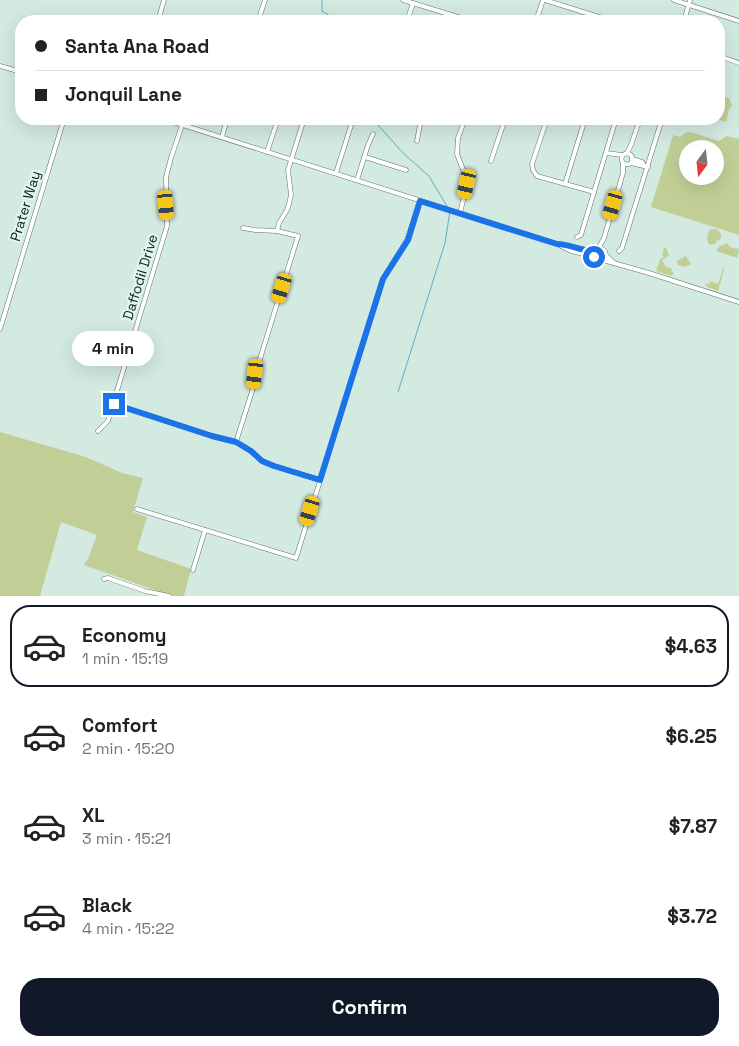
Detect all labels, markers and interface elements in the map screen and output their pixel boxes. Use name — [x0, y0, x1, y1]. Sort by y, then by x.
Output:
text: Santa Ana Road — [65, 34, 209, 59]
text: Jonquil Lane — [65, 82, 182, 107]
north arrow — [679, 140, 724, 185]
map controls — [679, 140, 724, 185]
car — [456, 168, 477, 200]
street label: Prater Way — [6, 169, 44, 243]
car — [157, 189, 174, 221]
car — [601, 189, 624, 221]
street label: Daffodil Drive — [118, 232, 162, 322]
route start — [583, 246, 605, 268]
car — [270, 271, 293, 305]
callout: 4 min — [73, 332, 155, 366]
text: 4 min — [92, 338, 134, 359]
car — [245, 358, 264, 390]
route end — [103, 393, 125, 415]
car — [298, 494, 321, 528]
text: Economy — [82, 623, 166, 648]
icon: car — [22, 624, 67, 669]
text: $4.63 — [665, 634, 717, 659]
text: 1 min · 15:19 — [82, 648, 168, 669]
text: Comfort — [82, 713, 158, 738]
icon: car — [22, 714, 67, 759]
text: $6.25 — [665, 724, 717, 749]
text: 2 min · 15:20 — [82, 738, 175, 759]
text: XL — [82, 803, 105, 828]
icon: car — [22, 804, 67, 849]
text: $7.87 — [669, 814, 717, 839]
text: 3 min · 15:21 — [82, 828, 171, 849]
text: Black — [82, 893, 132, 918]
icon: car — [22, 894, 67, 939]
text: $3.72 — [667, 904, 717, 929]
text: 4 min · 15:22 — [82, 918, 174, 939]
button: Confirm — [20, 978, 719, 1036]

